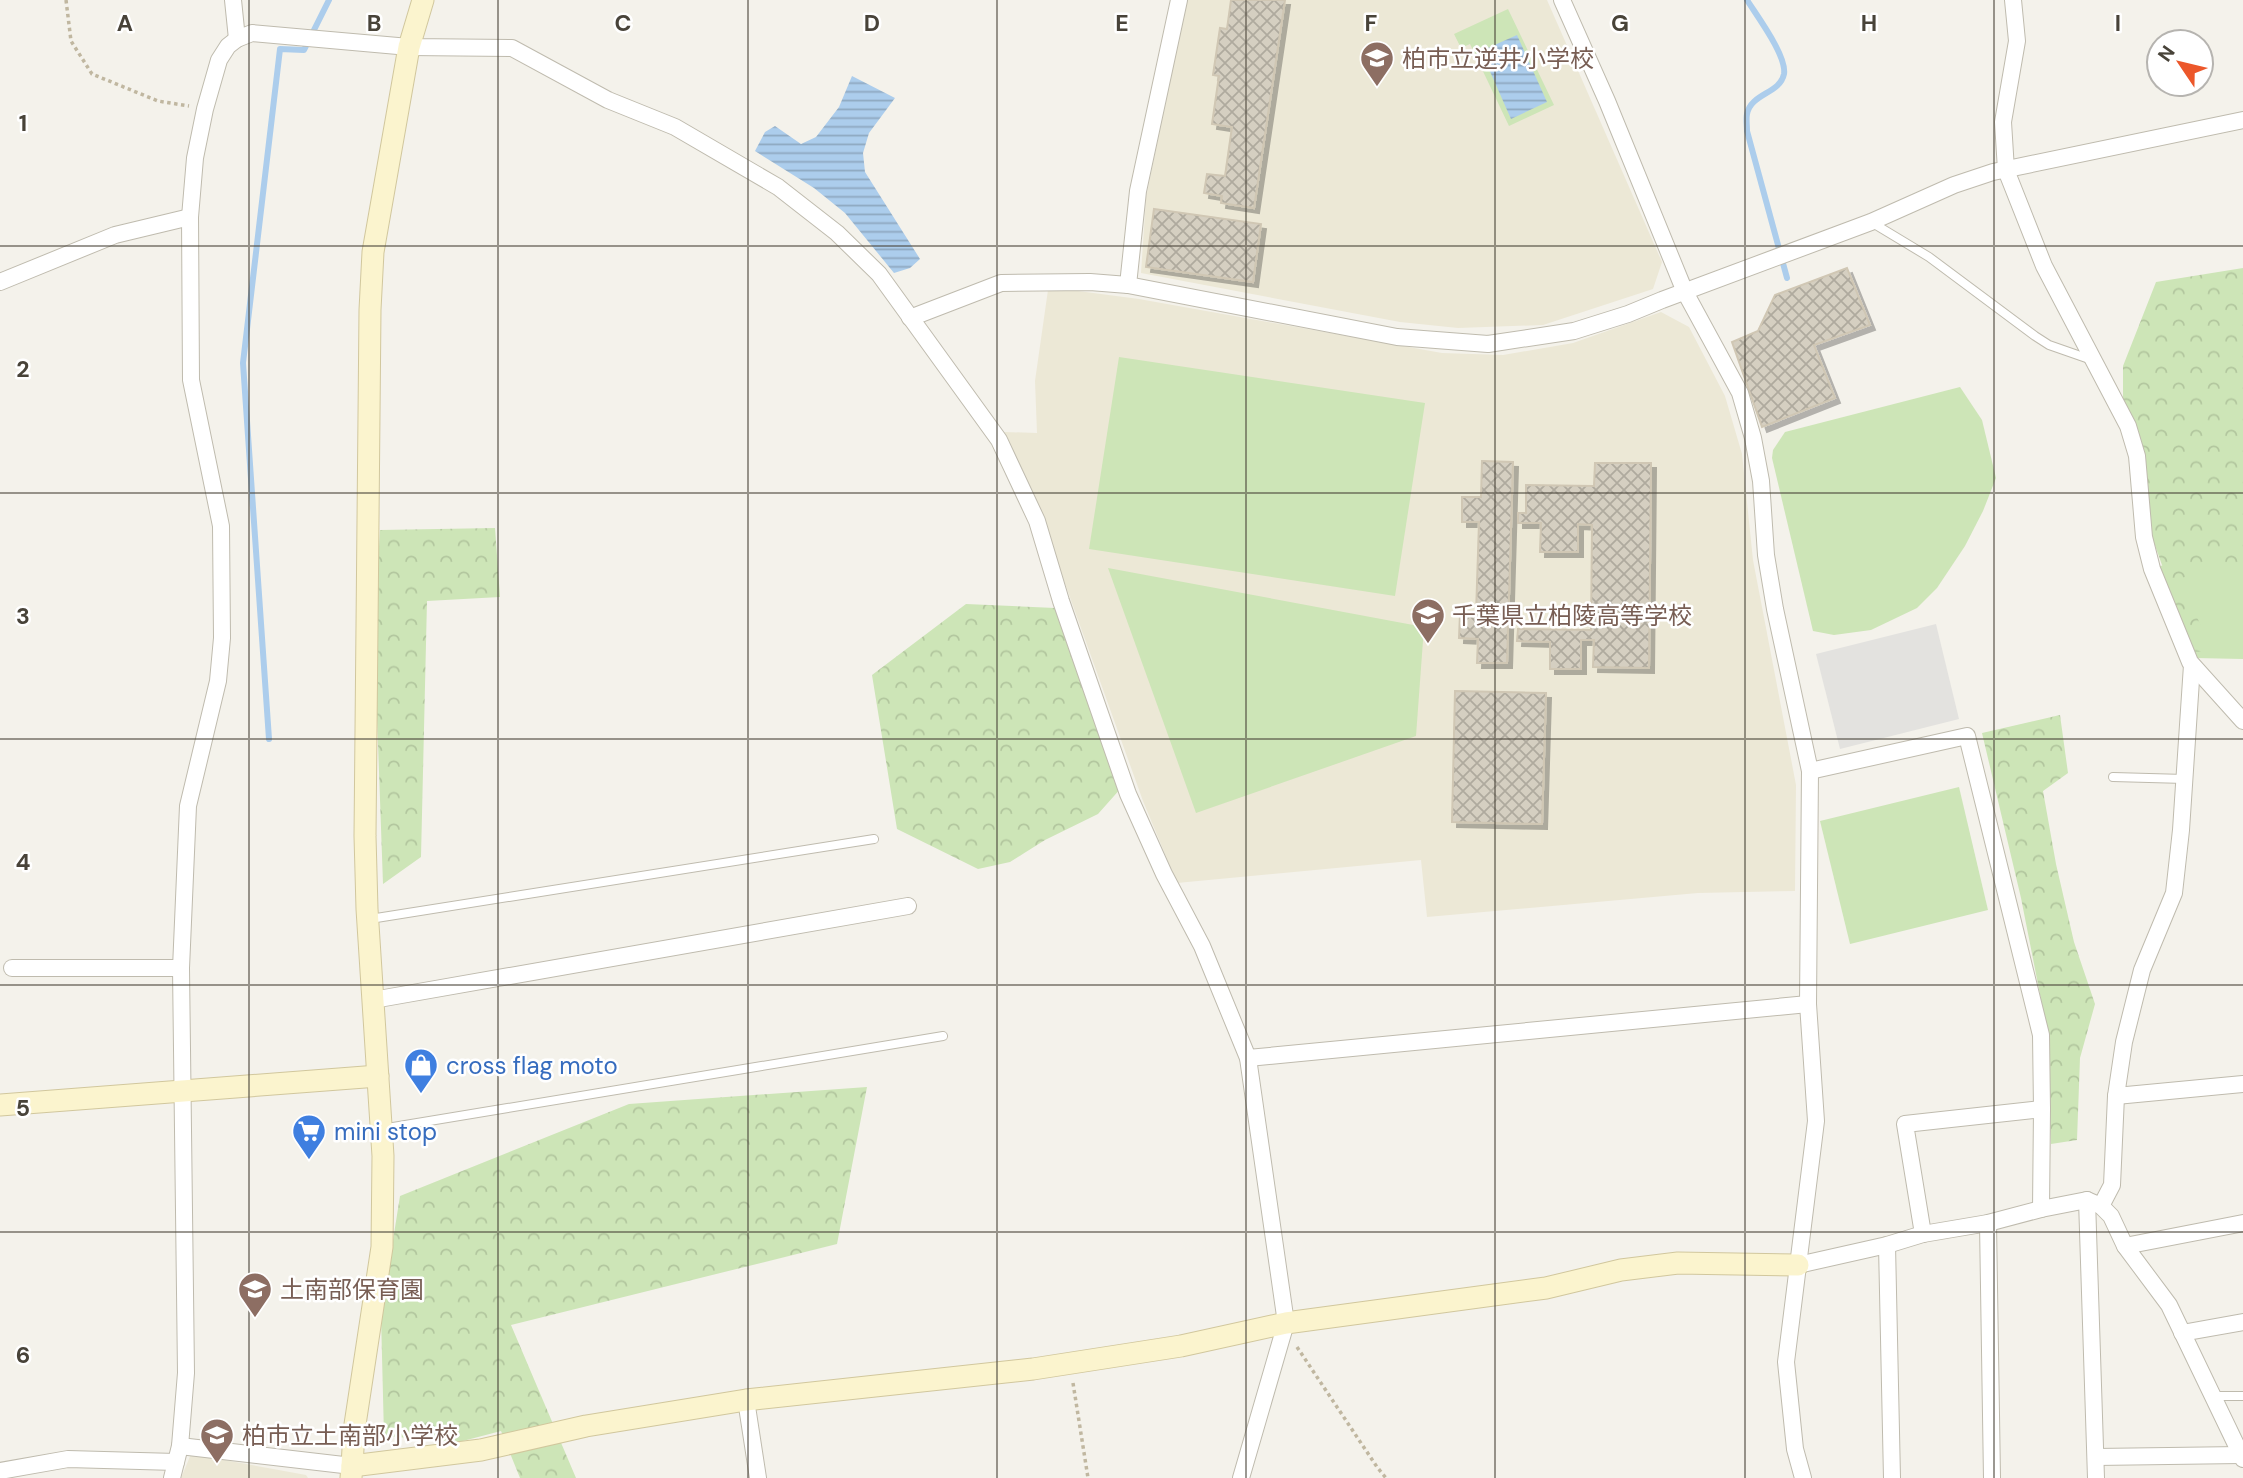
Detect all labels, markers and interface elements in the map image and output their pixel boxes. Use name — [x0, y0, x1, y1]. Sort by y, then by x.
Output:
text: A — [117, 8, 133, 38]
text: B — [367, 8, 381, 38]
text: C — [615, 8, 631, 38]
text: D — [864, 8, 880, 38]
text: E — [1115, 8, 1129, 38]
text: F — [1365, 8, 1378, 38]
text: G — [1611, 8, 1629, 38]
text: H — [1861, 8, 1877, 38]
text: I — [2115, 8, 2121, 38]
north arrow — [2145, 28, 2215, 98]
school or university icon: 柏市立逆井小学校 — [1358, 39, 1396, 88]
text: N — [2152, 41, 2181, 66]
place label: 柏市立逆井小学校 — [1402, 43, 1594, 74]
text: 1 — [19, 108, 27, 138]
text: 2 — [16, 354, 30, 384]
school or university icon: 千葉県立柏陵高等学校 — [1409, 596, 1447, 645]
place label: 千葉県立柏陵高等学校 — [1452, 600, 1692, 631]
text: 3 — [16, 601, 30, 631]
text: 4 — [16, 847, 31, 877]
shop icon: cross flag moto — [402, 1046, 440, 1095]
place label: cross flag moto — [446, 1050, 618, 1081]
text: 5 — [16, 1093, 30, 1123]
supermarket icon: mini stop — [290, 1112, 328, 1161]
place label: mini stop — [334, 1116, 437, 1147]
school or university icon: 土南部保育園 — [236, 1270, 274, 1319]
place label: 土南部保育園 — [280, 1274, 424, 1305]
text: 6 — [16, 1340, 30, 1370]
school or university icon: 柏市立土南部小学校 — [198, 1416, 236, 1465]
place label: 柏市立土南部小学校 — [242, 1420, 458, 1451]

